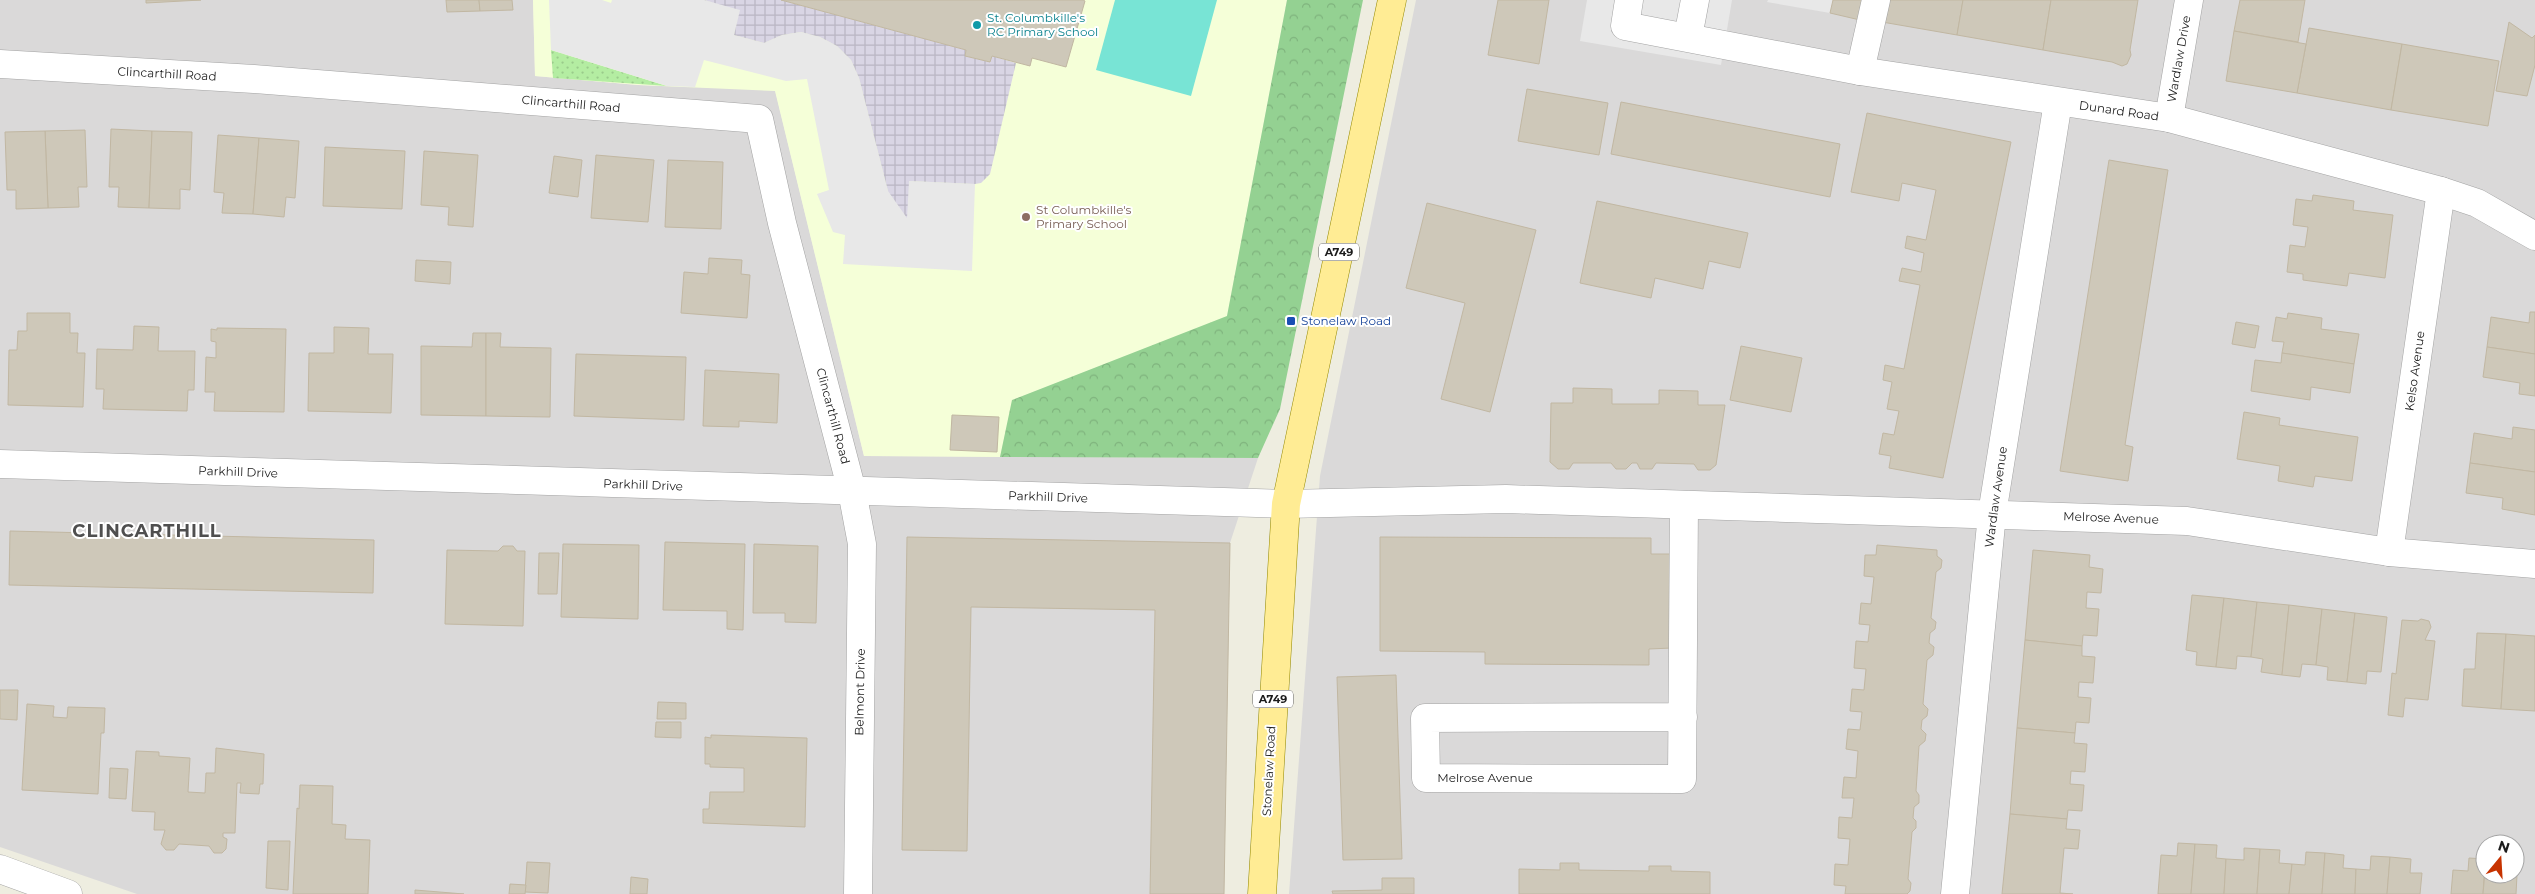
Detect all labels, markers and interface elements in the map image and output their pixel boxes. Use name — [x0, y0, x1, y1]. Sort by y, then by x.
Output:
place label: St. Columbkille's RC Primary School — [987, 10, 1098, 39]
street label: Wardlaw Drive — [2163, 14, 2194, 103]
marker: St. Columbkille's RC Primary School — [971, 19, 983, 31]
street label: Clincarthill Road — [117, 63, 217, 84]
street label: Clincarthill Road — [521, 92, 621, 115]
street label: Dunard Road — [2078, 97, 2160, 124]
place label: St Columbkille's Primary School — [1036, 202, 1132, 231]
marker: St Columbkille's Primary School — [1020, 211, 1032, 223]
road number: A749 — [1319, 243, 1359, 260]
place label: Stonelaw Road — [1301, 313, 1391, 328]
marker: Stonelaw Road — [1285, 315, 1297, 327]
street label: Kelso Avenue — [2401, 330, 2428, 412]
street label: Clincarthill Road — [813, 366, 854, 466]
street label: Wardlaw Avenue — [1981, 446, 2010, 548]
street label: Parkhill Drive — [198, 463, 278, 480]
street label: Parkhill Drive — [603, 476, 683, 493]
street label: Parkhill Drive — [1008, 488, 1088, 505]
street label: Melrose Avenue — [2063, 508, 2159, 527]
district label: CLINCARTHILL — [72, 520, 222, 542]
street label: Belmont Drive — [851, 648, 868, 736]
road number: A749 — [1253, 691, 1293, 708]
street label: Stonelaw Road — [1259, 726, 1278, 816]
street label: Melrose Avenue — [1437, 770, 1533, 785]
north arrow — [2475, 834, 2525, 884]
text: N — [2496, 836, 2512, 857]

